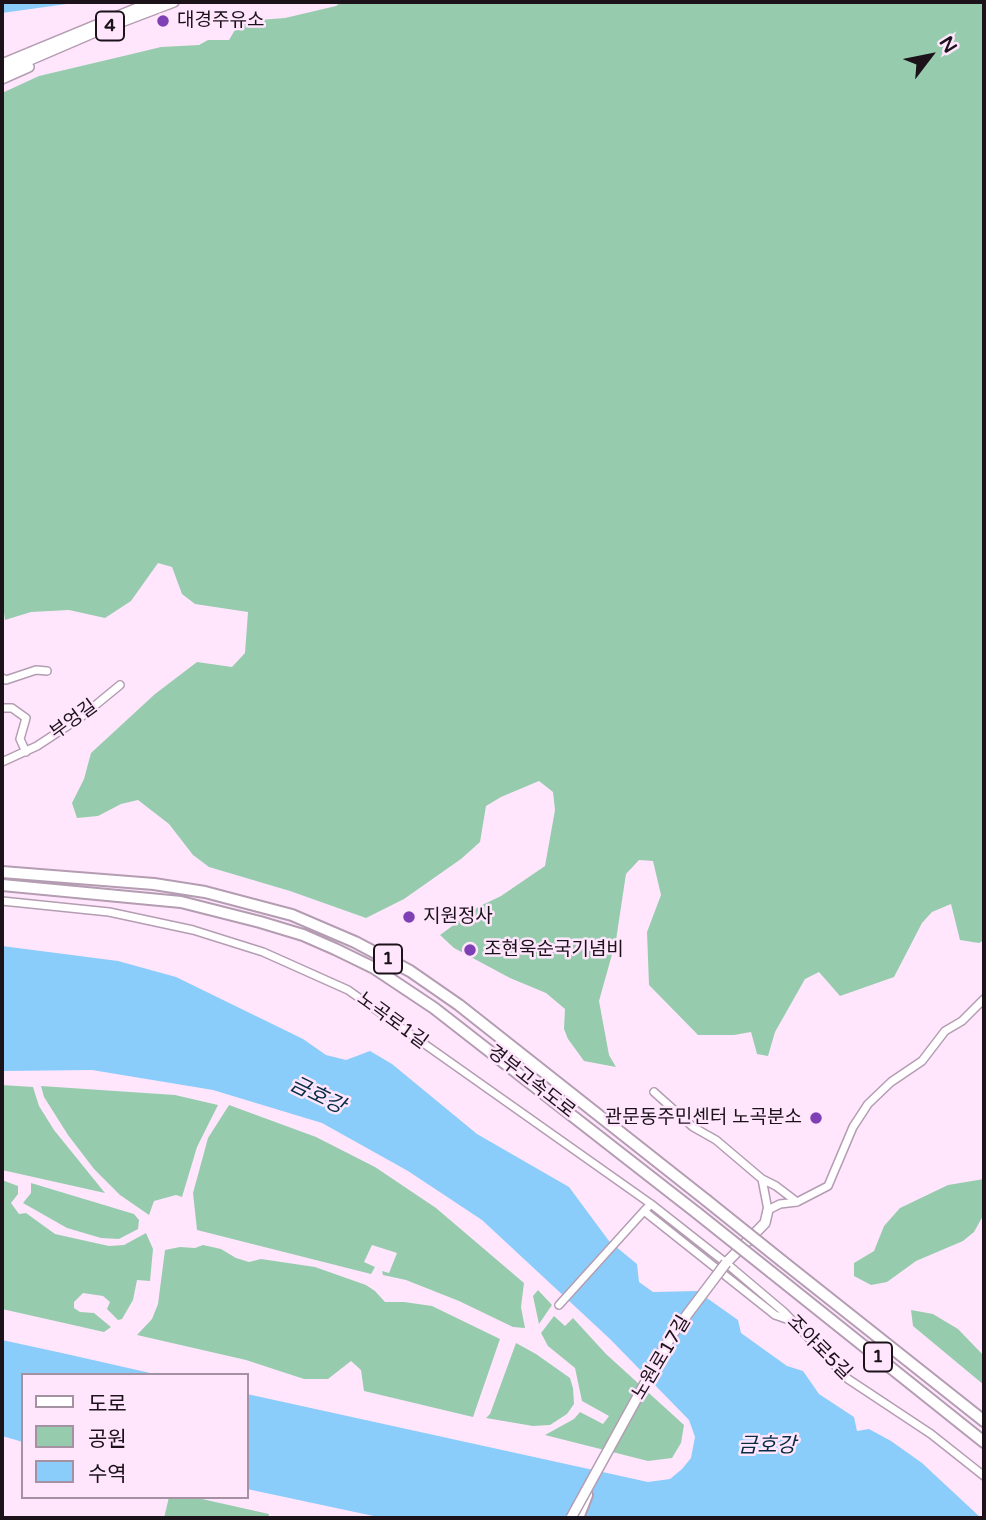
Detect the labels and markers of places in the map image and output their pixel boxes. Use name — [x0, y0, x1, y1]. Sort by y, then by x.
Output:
place label: 대경주유소 — [177, 10, 264, 32]
marker: 대경주유소 — [155, 13, 171, 29]
place label: 지원정사 — [423, 906, 493, 928]
marker: 지원정사 — [401, 909, 417, 925]
place label: 조현욱순국기념비 — [484, 939, 624, 961]
marker: 조현욱순국기념비 — [462, 942, 478, 958]
place label: 관문동주민센터 노곡분소 — [605, 1107, 802, 1129]
marker: 관문동주민센터 노곡분소 — [808, 1110, 824, 1126]

